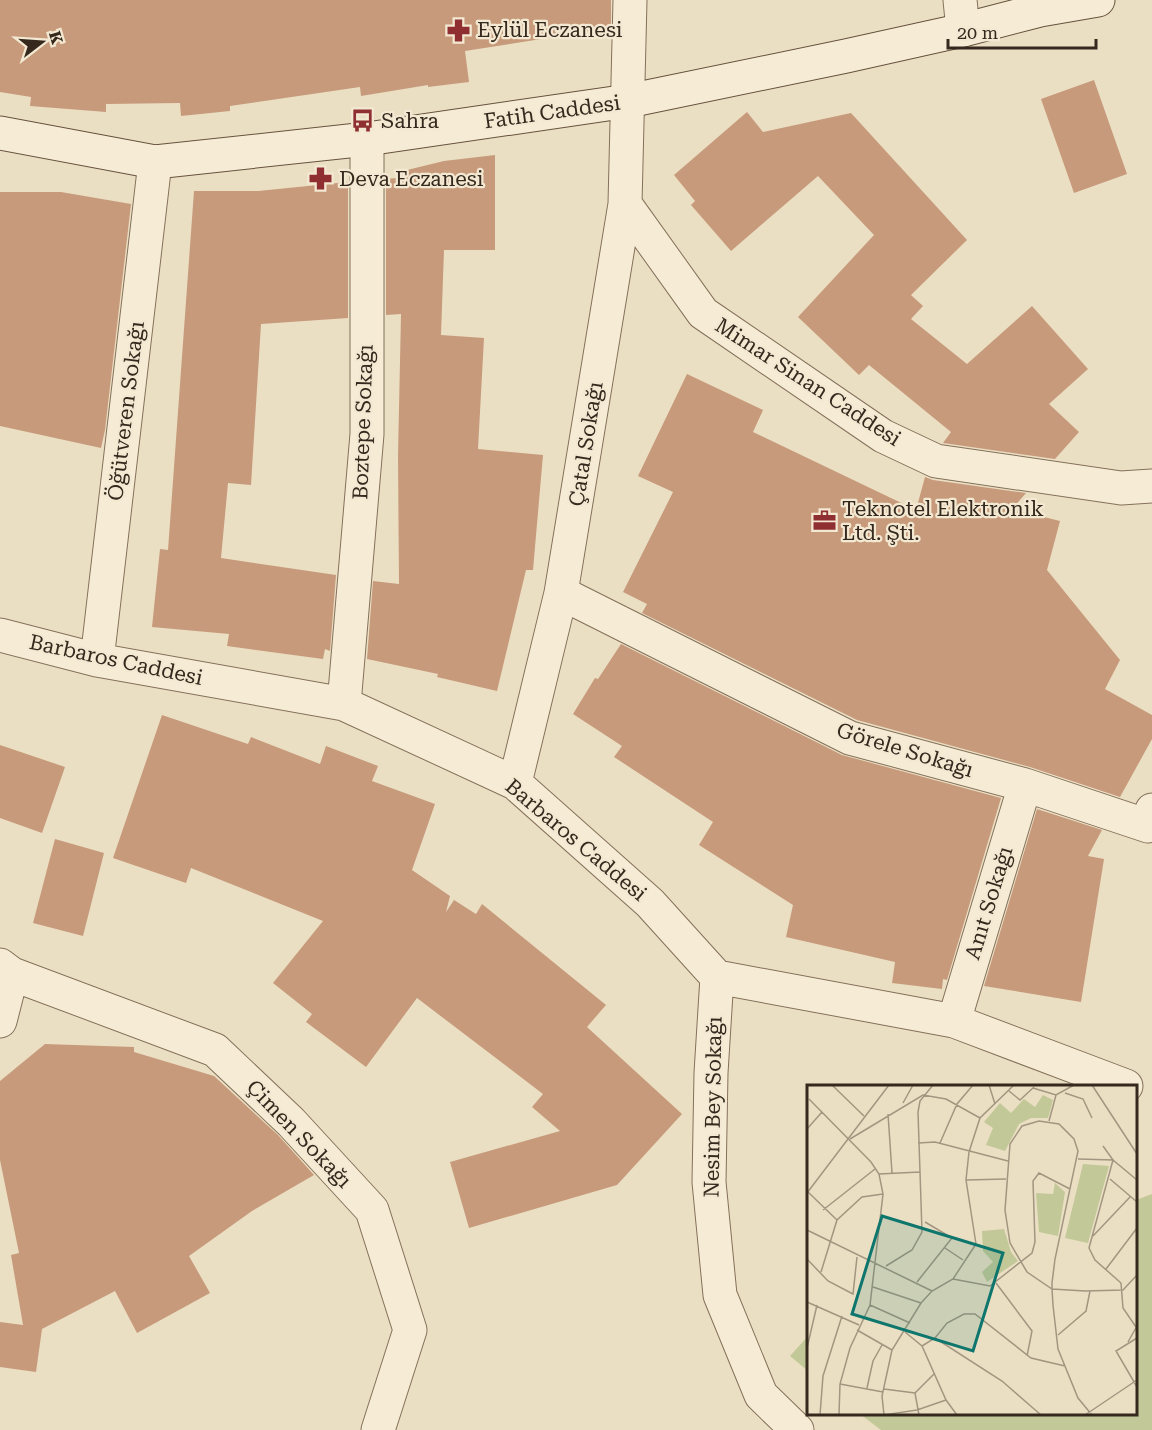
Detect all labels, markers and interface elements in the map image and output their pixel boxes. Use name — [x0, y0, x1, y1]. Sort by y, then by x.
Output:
north arrow — [12, 12, 72, 72]
scale bar — [948, 12, 1096, 50]
pharmacy icon: Eylül Eczanesi — [446, 17, 472, 43]
place label: Eylül Eczanesi — [477, 18, 623, 42]
text: 20 m — [957, 22, 998, 43]
text: K — [45, 29, 67, 47]
street label: Fatih Caddesi — [482, 91, 622, 133]
bus stop icon: Sahra — [350, 108, 376, 134]
place label: Sahra — [381, 109, 440, 133]
pharmacy icon: Deva Eczanesi — [308, 166, 334, 192]
place label: Deva Eczanesi — [339, 167, 484, 191]
street label: Mimar Sinan Caddesi — [711, 313, 905, 451]
street label: Öğütveren Sokağı — [102, 319, 149, 502]
street label: Boztepe Sokağı — [348, 343, 378, 500]
street label: Çatal Sokağı — [564, 380, 608, 508]
place label: Teknotel Elektronik Ltd. Şti. — [842, 497, 1044, 545]
office icon: Teknotel Elektronik Ltd. Şti. — [811, 508, 837, 534]
street label: Barbaros Caddesi — [27, 630, 205, 690]
street label: Görele Sokağı — [834, 718, 977, 782]
street label: Barbaros Caddesi — [501, 774, 652, 906]
street label: Anıt Sokağı — [960, 843, 1018, 962]
street label: Nesim Bey Sokağı — [699, 1016, 727, 1198]
street label: Çimen Sokağı — [242, 1075, 357, 1193]
inset map — [807, 1085, 1137, 1415]

